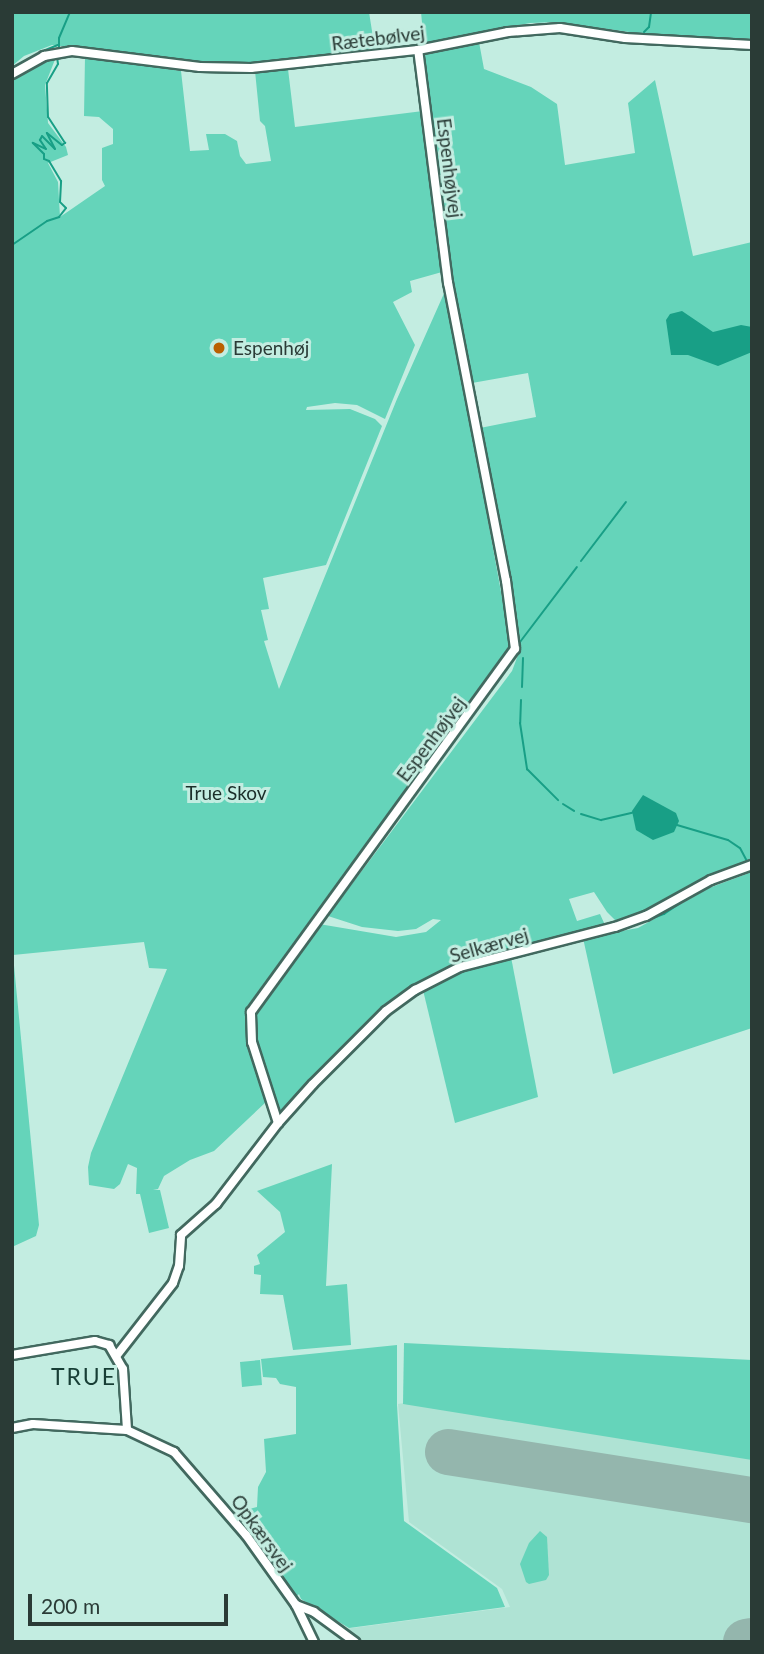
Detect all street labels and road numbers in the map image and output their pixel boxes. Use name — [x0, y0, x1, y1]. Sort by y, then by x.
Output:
street label: Rætebølvej — [330, 21, 426, 55]
street label: Espenhøjvej — [433, 117, 467, 219]
street label: Espenhøjvej — [392, 692, 470, 786]
street label: Selkærvej — [447, 923, 531, 967]
street label: Opkærsvej — [226, 1490, 298, 1576]

